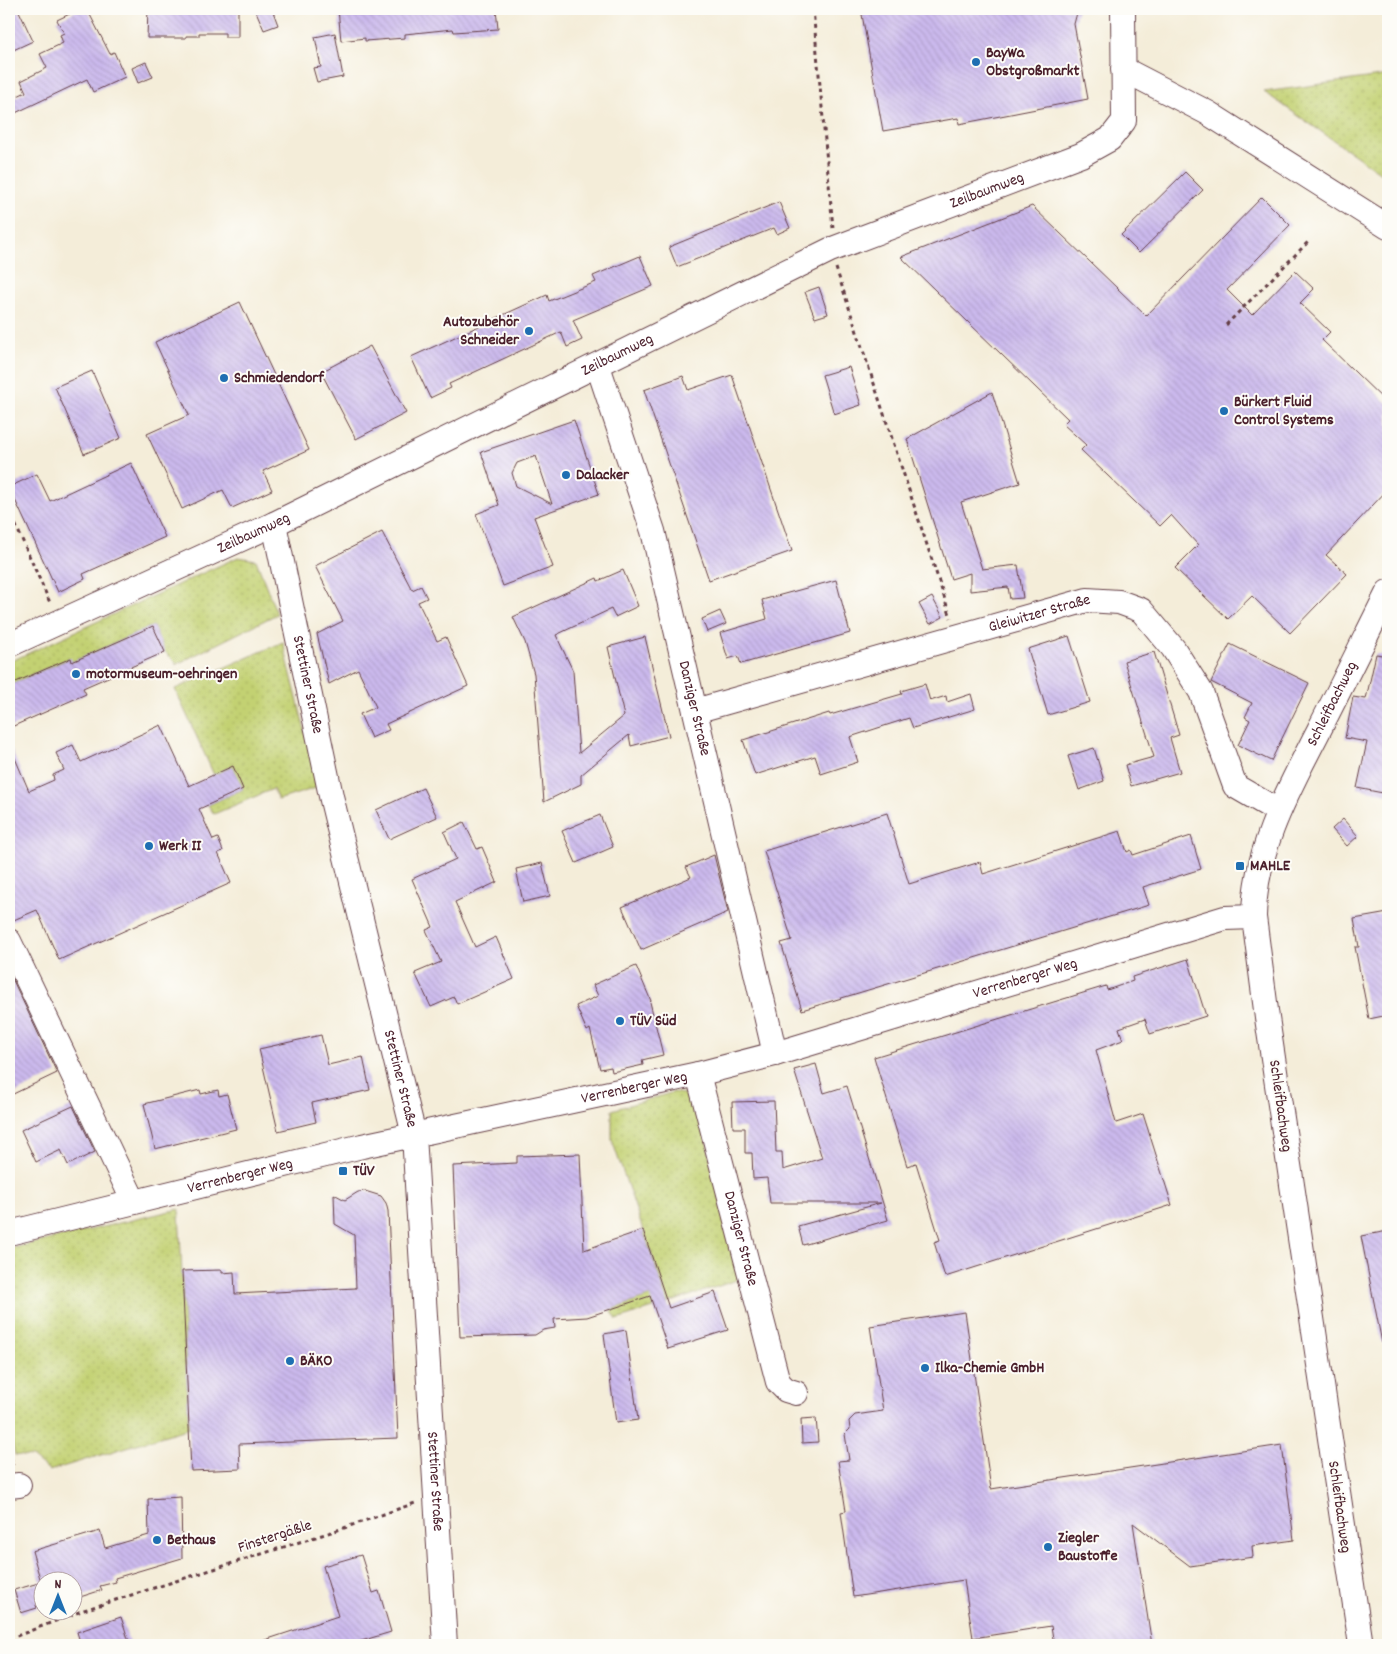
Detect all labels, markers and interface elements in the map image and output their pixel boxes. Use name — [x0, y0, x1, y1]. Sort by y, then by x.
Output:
place label: BayWa Obstgroßmarkt — [986, 42, 1079, 83]
marker: BayWa Obstgroßmarkt — [970, 56, 982, 68]
street label: Zeilbaumweg — [947, 166, 1027, 215]
place label: Autozubehör Schneider — [443, 311, 520, 352]
marker: Autozubehör Schneider — [523, 325, 535, 337]
street label: Zeilbaumweg — [577, 327, 657, 382]
place label: Schmiedendorf — [234, 367, 325, 390]
marker: Schmiedendorf — [218, 372, 230, 384]
place label: Bürkert Fluid Control Systems — [1234, 391, 1334, 432]
marker: Bürkert Fluid Control Systems — [1218, 405, 1230, 417]
place label: Dalacker — [576, 464, 630, 487]
marker: Dalacker — [560, 469, 572, 481]
street label: Zeilbaumweg — [214, 506, 294, 560]
street label: Gleiwitzer Straße — [986, 588, 1093, 639]
street label: Stettiner Straße — [286, 633, 329, 736]
street label: Schleifbachweg — [1301, 657, 1363, 750]
street label: Danziger Straße — [672, 658, 717, 758]
place label: motormuseum-oehringen — [86, 663, 237, 686]
marker: motormuseum-oehringen — [70, 668, 82, 680]
place label: Werk II — [159, 835, 202, 858]
marker: Werk II — [143, 840, 155, 852]
place label: MAHLE — [1250, 855, 1291, 878]
marker: MAHLE — [1234, 860, 1246, 872]
street label: Verrenberger Weg — [970, 952, 1080, 1005]
place label: TÜV Süd — [630, 1010, 676, 1033]
marker: TÜV Süd — [614, 1015, 626, 1027]
street label: Stettiner Straße — [377, 1027, 423, 1130]
street label: Schleifbachweg — [1262, 1058, 1298, 1154]
street label: Verrenberger Weg — [579, 1065, 689, 1110]
street label: Verrenberger Weg — [185, 1152, 295, 1200]
place label: TÜV — [353, 1160, 375, 1183]
marker: TÜV — [337, 1165, 349, 1177]
street label: Danziger Straße — [717, 1189, 764, 1288]
place label: BÄKO — [300, 1350, 332, 1373]
marker: BÄKO — [284, 1355, 296, 1367]
place label: Ilka-Chemie GmbH — [935, 1357, 1044, 1380]
marker: Ilka-Chemie GmbH — [919, 1362, 931, 1374]
street label: Stettiner Straße — [421, 1431, 450, 1532]
street label: Schleifbachweg — [1321, 1459, 1357, 1555]
street label: Finstergäßle — [235, 1514, 315, 1560]
place label: Ziegler Baustoffe — [1058, 1527, 1118, 1568]
place label: Bethaus — [167, 1529, 216, 1552]
marker: Bethaus — [151, 1534, 163, 1546]
marker: Ziegler Baustoffe — [1042, 1541, 1054, 1553]
north arrow — [32, 1572, 82, 1622]
text: N — [55, 1575, 62, 1595]

